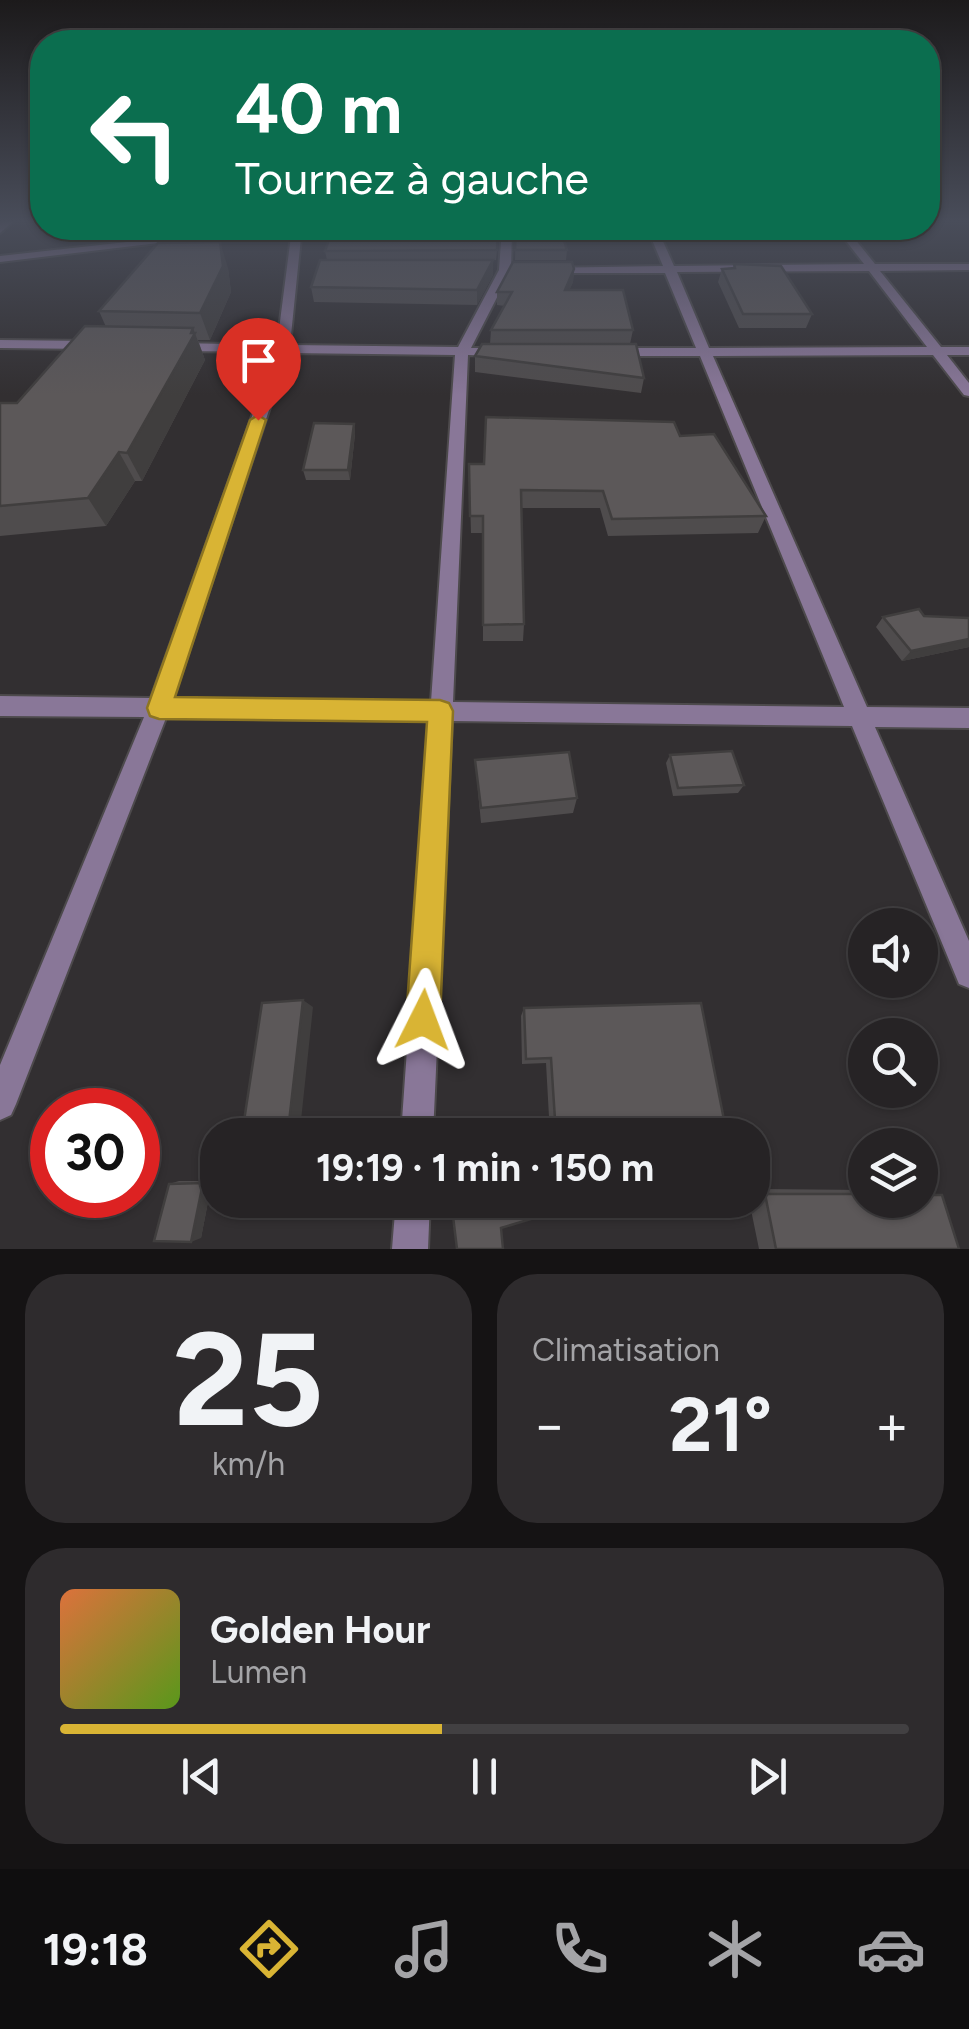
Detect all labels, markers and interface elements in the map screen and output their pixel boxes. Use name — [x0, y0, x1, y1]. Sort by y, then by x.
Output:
text: 40 m — [235, 66, 402, 151]
icon: left — [70, 70, 200, 200]
text: Tournez à gauche — [235, 151, 589, 205]
pin — [216, 318, 301, 421]
icon: arrive — [231, 333, 286, 388]
map controls — [848, 908, 938, 1218]
button: sound — [848, 908, 938, 998]
position arrow — [371, 968, 475, 1072]
button: search — [848, 1018, 938, 1108]
speed limit sign: 30 — [30, 1088, 160, 1218]
button: layers — [848, 1128, 938, 1218]
text: 19:19 · 1 min · 150 m — [316, 1145, 654, 1191]
text: 25 — [173, 1302, 324, 1458]
text: Climatisation — [532, 1331, 720, 1369]
text: 21° — [669, 1380, 772, 1470]
text: − — [532, 1392, 566, 1458]
text: + — [875, 1392, 909, 1458]
text: km/h — [212, 1445, 285, 1483]
text: Golden Hour — [210, 1607, 431, 1653]
text: Lumen — [210, 1653, 307, 1691]
icon: previous — [174, 1749, 229, 1804]
icon: pause — [457, 1749, 512, 1804]
icon: next — [740, 1749, 795, 1804]
icon: directions — [234, 1914, 304, 1984]
icon: music — [389, 1914, 459, 1984]
icon: phone — [545, 1914, 615, 1984]
icon: climate — [700, 1914, 770, 1984]
icon: car — [856, 1914, 926, 1984]
text: 19:18 — [43, 1922, 148, 1976]

